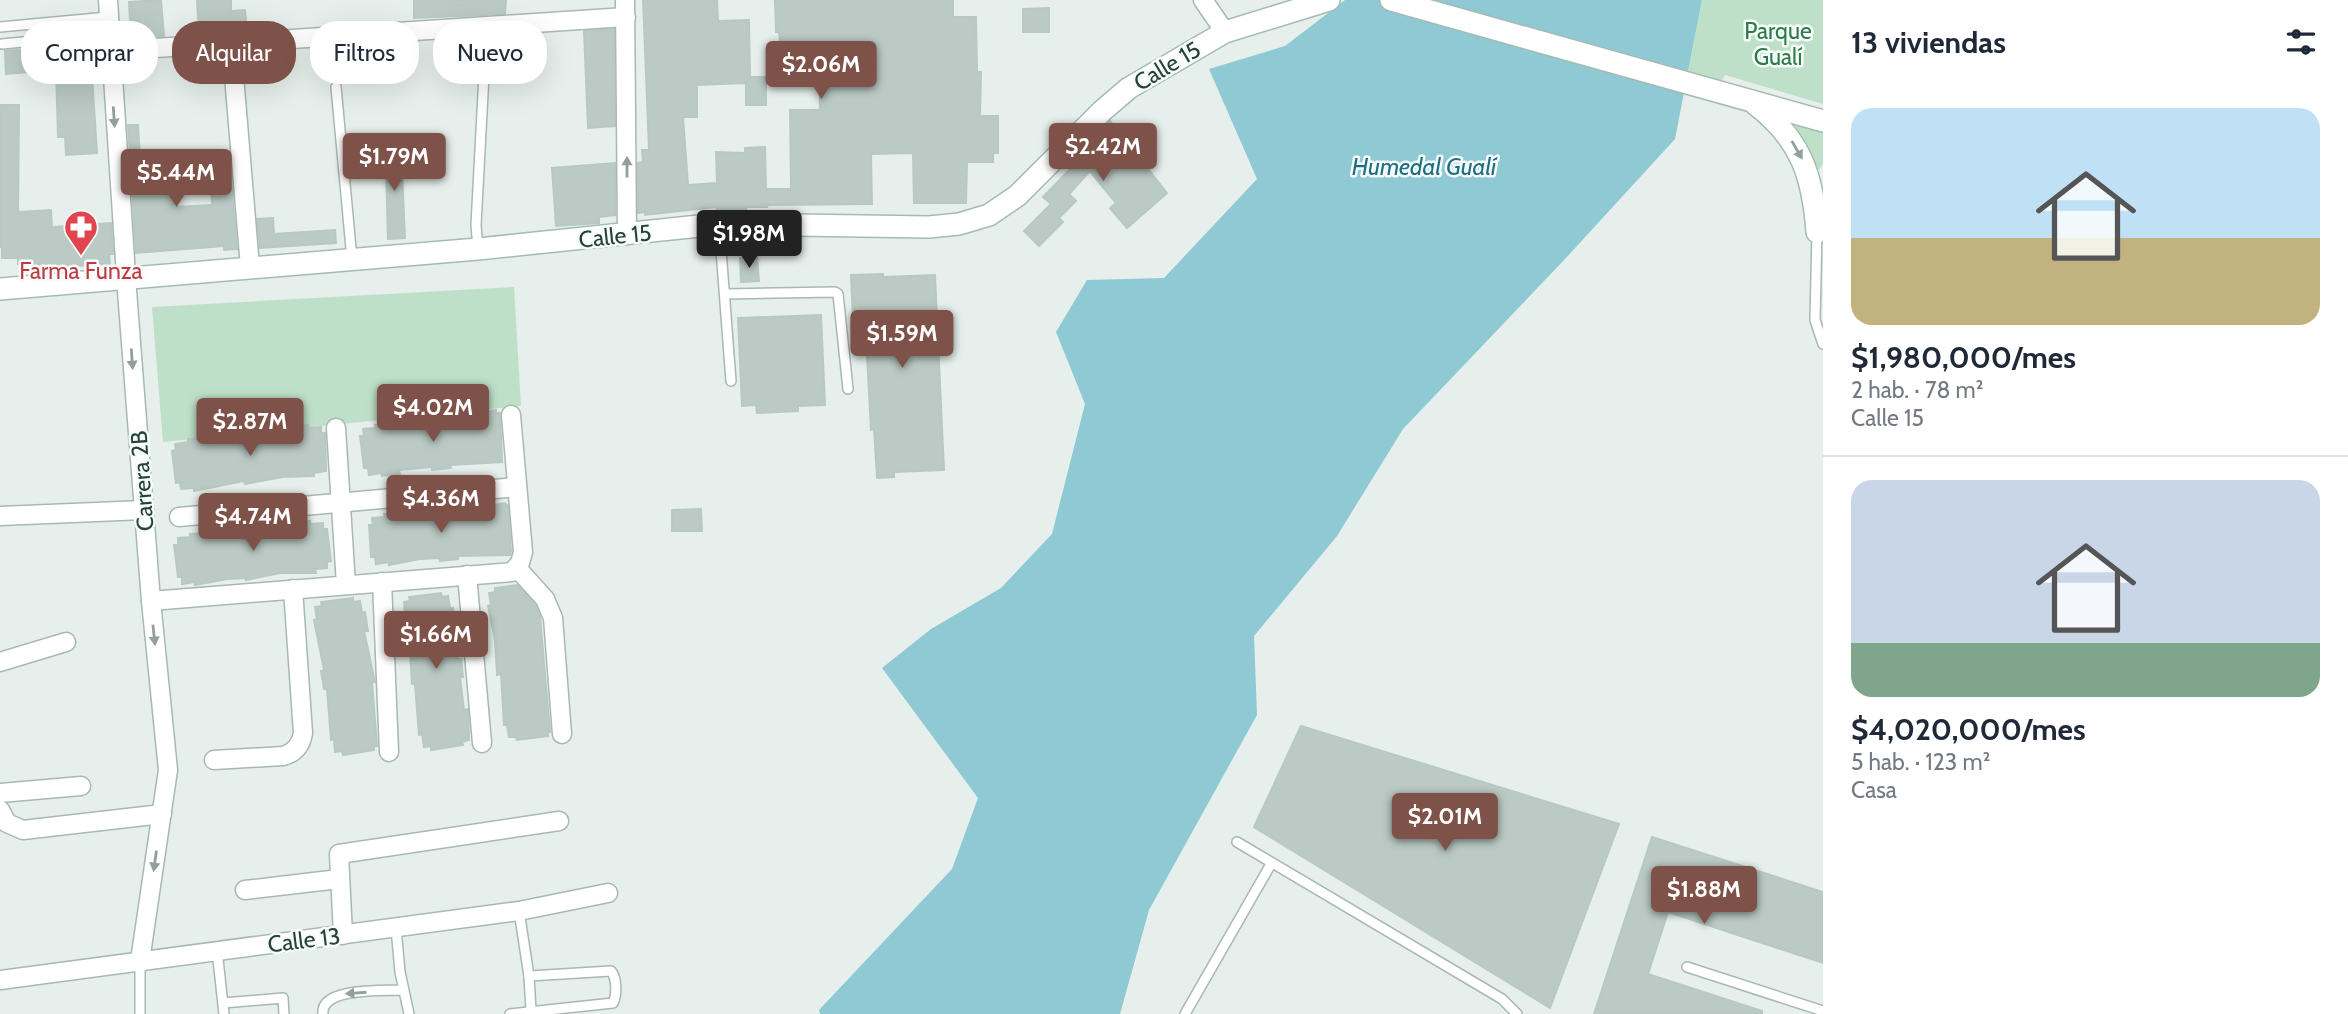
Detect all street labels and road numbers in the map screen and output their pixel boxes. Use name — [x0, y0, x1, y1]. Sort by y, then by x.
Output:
street label: Calle 15 — [1129, 35, 1205, 97]
street label: Calle 15 — [577, 218, 653, 254]
street label: Carrera 2B — [125, 430, 159, 532]
street label: Calle 13 — [266, 922, 342, 958]

